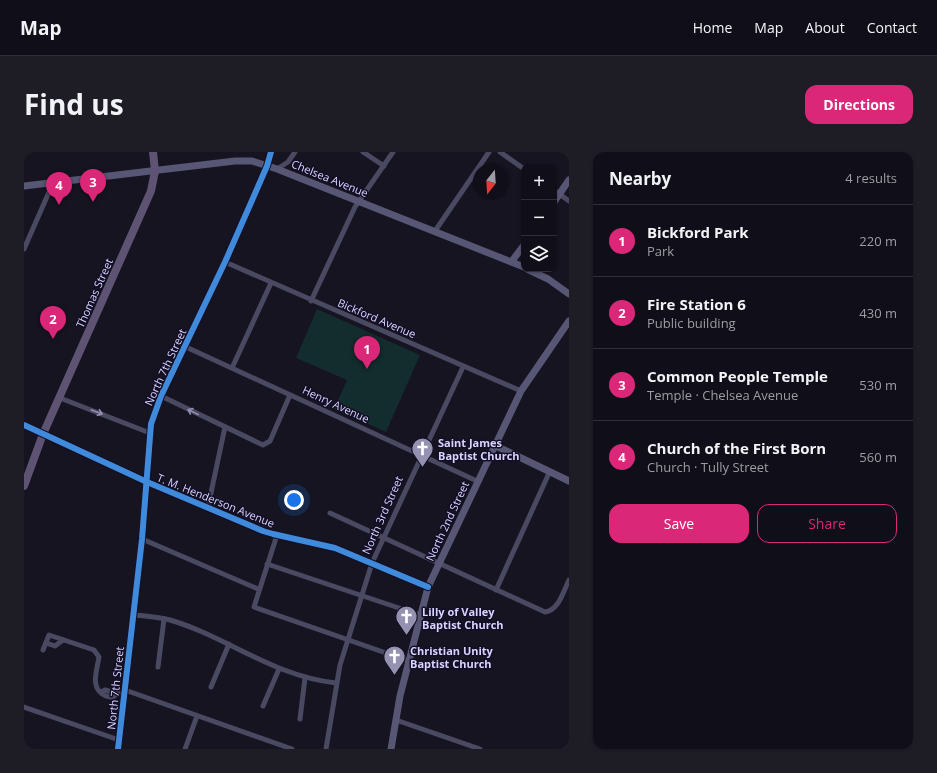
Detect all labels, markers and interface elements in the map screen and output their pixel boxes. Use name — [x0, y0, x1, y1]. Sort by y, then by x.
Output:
text: Map — [20, 15, 61, 41]
text: Home — [693, 18, 732, 37]
text: Map — [754, 18, 783, 37]
text: About — [805, 18, 845, 37]
text: Contact — [867, 18, 917, 37]
text: Find us — [24, 85, 124, 123]
button: Directions — [805, 85, 913, 124]
street label: Chelsea Avenue — [289, 156, 371, 200]
north arrow — [473, 164, 509, 200]
map controls — [521, 164, 557, 272]
button: + — [521, 164, 557, 200]
text: Nearby — [609, 167, 671, 190]
pin: 3 — [80, 169, 106, 202]
text: 4 results — [845, 169, 897, 187]
pin: 4 — [46, 172, 72, 205]
button: − — [521, 200, 557, 236]
text: Bickford Park — [647, 222, 749, 242]
text: 1 — [618, 232, 626, 250]
text: 220 m — [859, 232, 897, 250]
button: layers — [521, 236, 557, 272]
text: Park — [647, 242, 674, 260]
street label: Thomas Street — [72, 256, 116, 330]
text: Fire Station 6 — [647, 294, 746, 314]
street label: Bickford Avenue — [336, 295, 418, 341]
text: 2 — [618, 304, 626, 322]
text: 430 m — [859, 304, 897, 322]
pin: 2 — [40, 306, 66, 339]
text: Public building — [647, 314, 736, 332]
street label: North 7th Street — [141, 326, 189, 408]
pin: 1 — [354, 336, 380, 369]
text: Common People Temple — [647, 366, 828, 386]
text: 3 — [618, 376, 626, 394]
text: 530 m — [859, 376, 897, 394]
street label: Henry Avenue — [300, 382, 372, 426]
text: Temple · Chelsea Avenue — [647, 386, 798, 404]
one-way arrow — [91, 408, 103, 416]
one-way arrow — [188, 408, 200, 415]
church icon: Saint James Baptist Church — [410, 435, 436, 468]
place label: Saint James Baptist Church — [438, 435, 520, 463]
text: Church of the First Born — [647, 438, 826, 458]
text: 4 — [618, 448, 626, 466]
text: 560 m — [859, 448, 897, 466]
text: Church · Tully Street — [647, 458, 769, 476]
street label: T. M. Henderson Avenue — [155, 470, 277, 530]
street label: North 3rd Street — [358, 474, 406, 556]
street label: North 2nd Street — [422, 479, 472, 563]
your location — [284, 490, 304, 510]
button: Save — [609, 504, 749, 543]
button: Share — [757, 504, 897, 543]
church icon: Lilly of Valley Baptist Church — [394, 604, 420, 637]
place label: Lilly of Valley Baptist Church — [422, 604, 504, 632]
church icon: Christian Unity Baptist Church — [382, 643, 408, 676]
place label: Christian Unity Baptist Church — [410, 643, 494, 671]
street label: North 7th Street — [103, 646, 127, 730]

